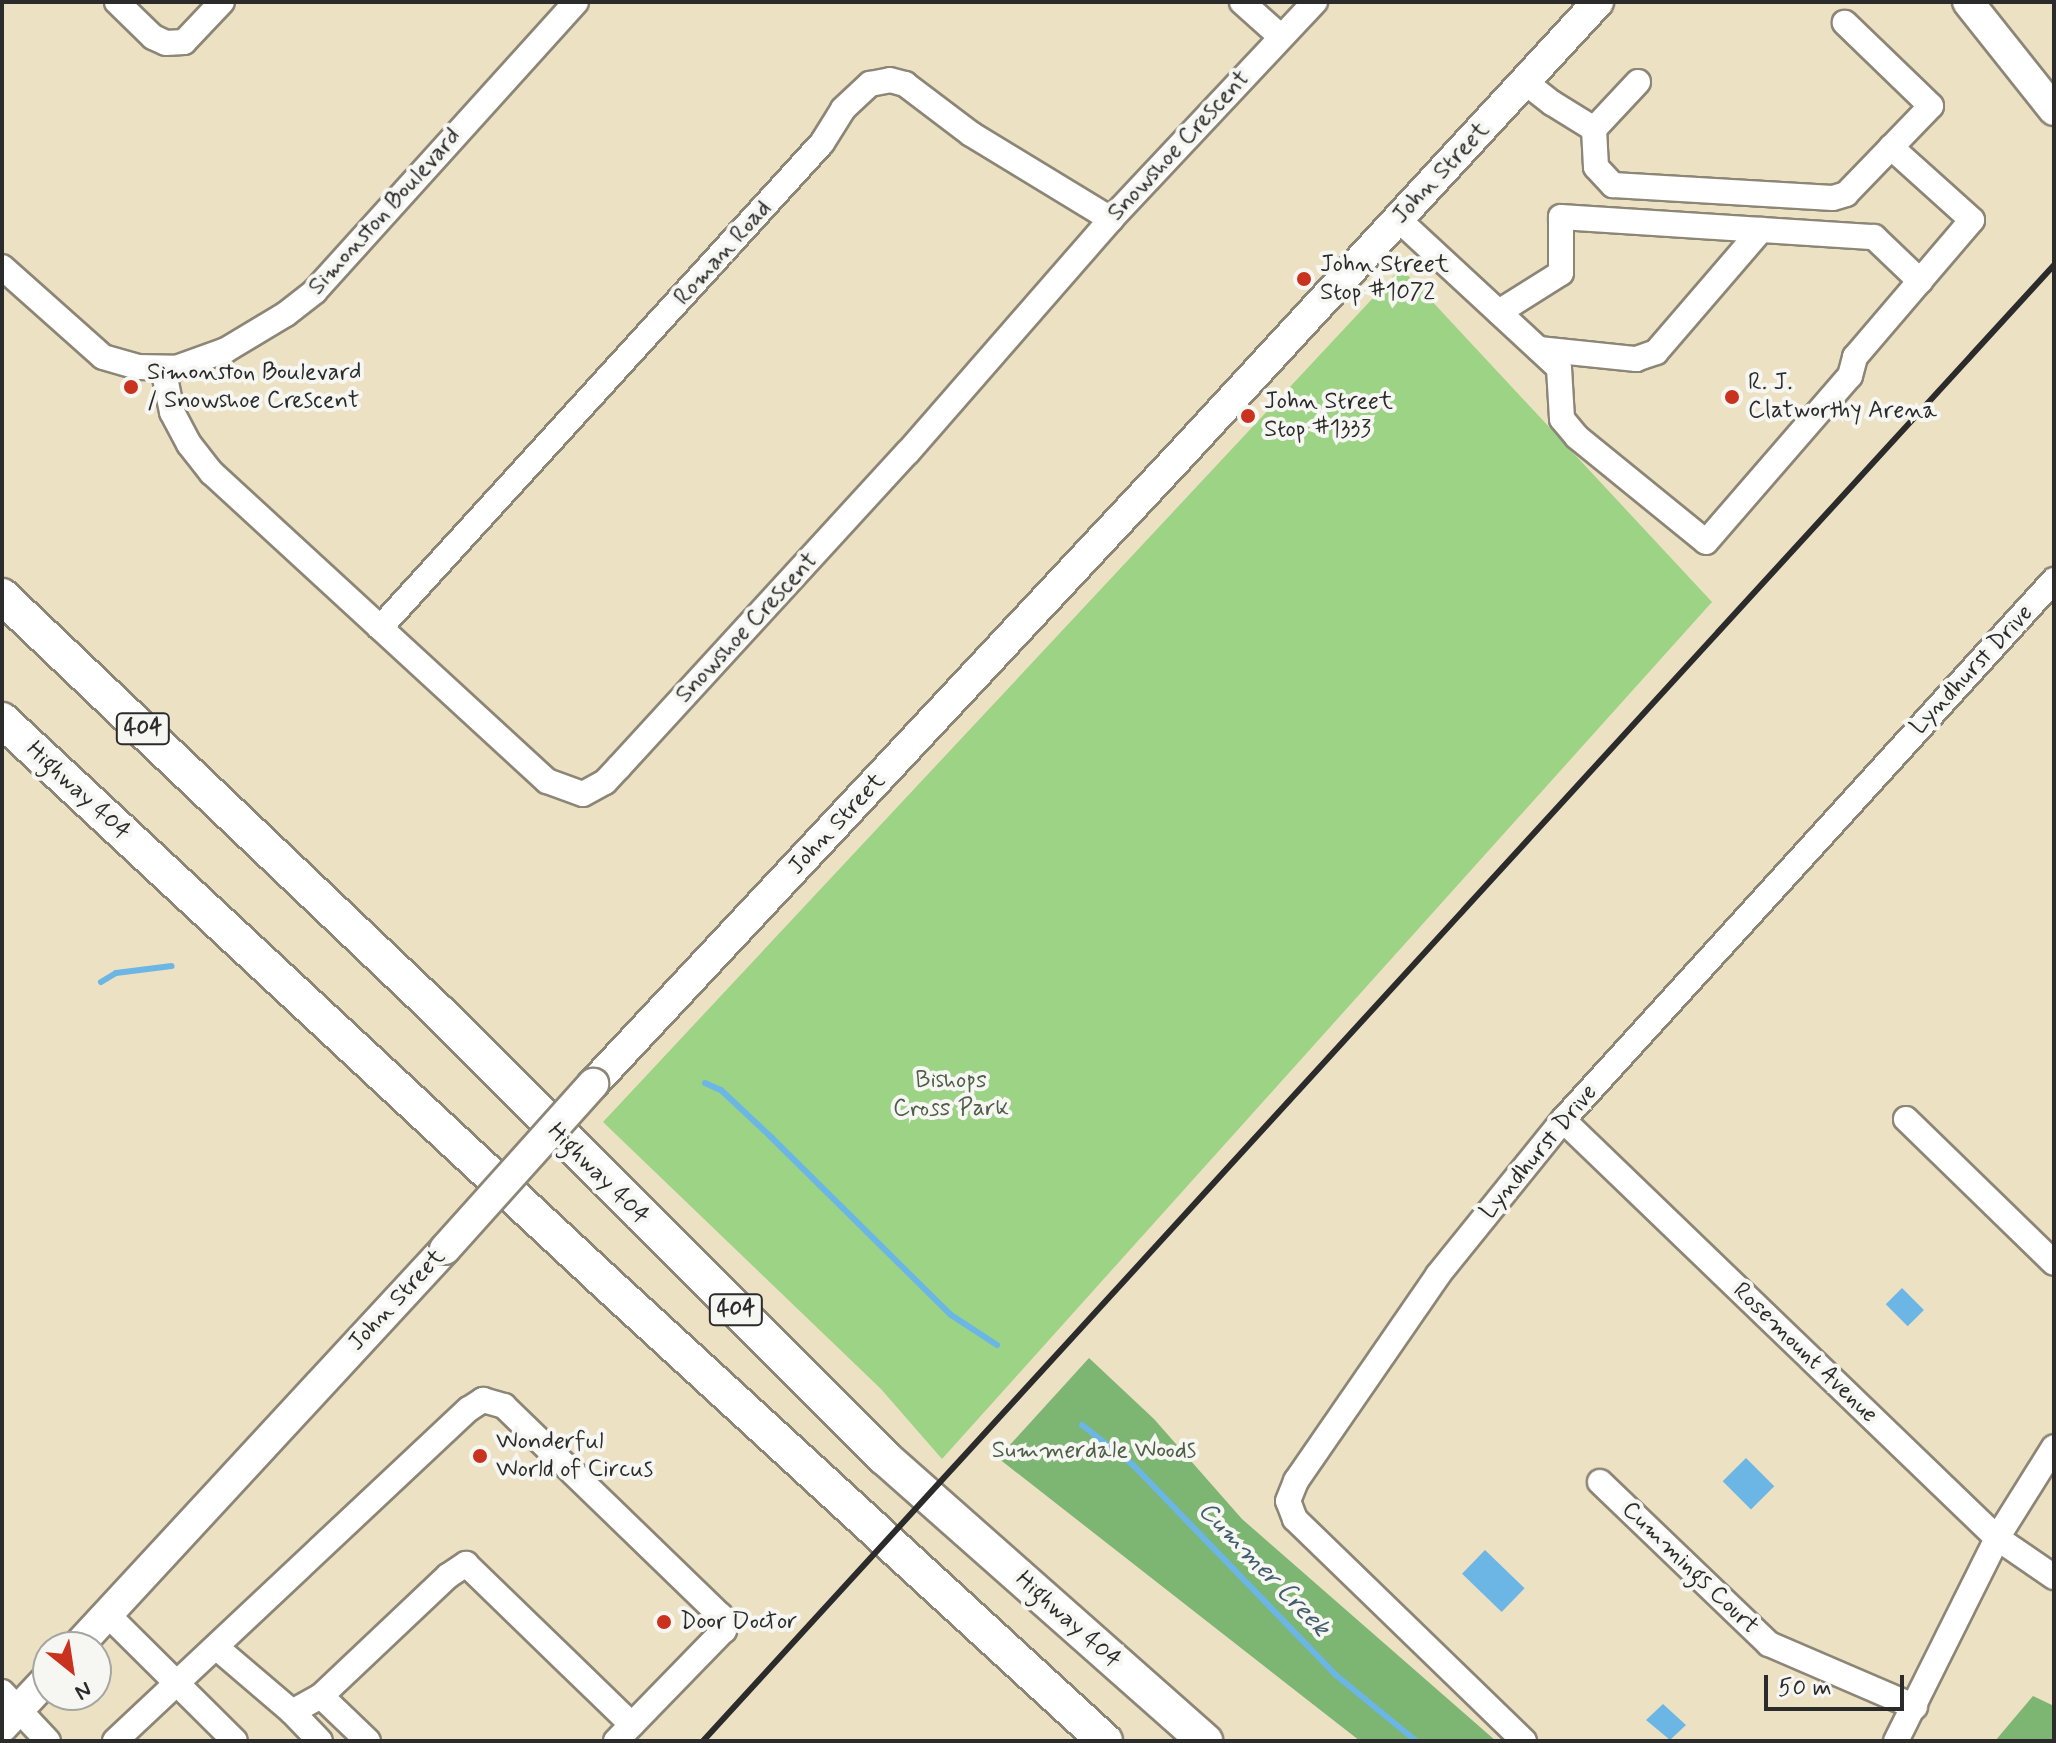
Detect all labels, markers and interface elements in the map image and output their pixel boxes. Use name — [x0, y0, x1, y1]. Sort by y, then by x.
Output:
street label: Snowshoe Crescent — [1102, 65, 1256, 227]
street label: John Street — [1386, 116, 1496, 230]
street label: Simonston Boulevard — [304, 124, 466, 300]
street label: Roman Road — [668, 194, 778, 312]
place label: John Street Stop #1072 — [1320, 251, 1449, 307]
marker: John Street Stop #1072 — [1295, 270, 1313, 288]
place label: Simonston Boulevard / Snowshoe Crescent — [147, 359, 359, 415]
place label: R. J. Clatworthy Arena — [1748, 369, 1932, 425]
marker: Simonston Boulevard / Snowshoe Crescent — [122, 378, 140, 396]
place label: John Street Stop #1333 — [1264, 388, 1393, 444]
marker: R. J. Clatworthy Arena — [1723, 388, 1741, 406]
marker: John Street Stop #1333 — [1239, 407, 1257, 425]
street label: Snowshoe Crescent — [670, 547, 824, 709]
street label: Lyndhurst Drive — [1905, 599, 2039, 741]
road number: 404 — [115, 711, 171, 747]
street label: Highway 404 — [20, 735, 136, 847]
street label: John Street — [782, 767, 892, 881]
park label: Bishops Cross Park — [895, 1067, 1007, 1123]
street label: Lyndhurst Drive — [1474, 1079, 1604, 1225]
street label: Highway 404 — [541, 1117, 655, 1231]
street label: John Street — [342, 1243, 452, 1357]
street label: Rosemount Avenue — [1725, 1275, 1885, 1431]
road number: 404 — [708, 1292, 764, 1328]
place label: Wonderful World of Circus — [496, 1428, 648, 1484]
park label: Summerdale Woods — [991, 1437, 1197, 1465]
marker: Wonderful World of Circus — [471, 1447, 489, 1465]
water label: Cummer Creek — [1190, 1495, 1336, 1645]
street label: Cummings Court — [1616, 1495, 1764, 1641]
street label: Highway 404 — [1009, 1565, 1127, 1675]
place label: Door Doctor — [680, 1608, 797, 1636]
marker: Door Doctor — [655, 1613, 673, 1631]
north arrow — [32, 1631, 112, 1711]
scale bar — [1768, 1659, 1908, 1709]
text: 50 m — [1778, 1673, 1832, 1704]
text: N — [70, 1674, 96, 1706]

